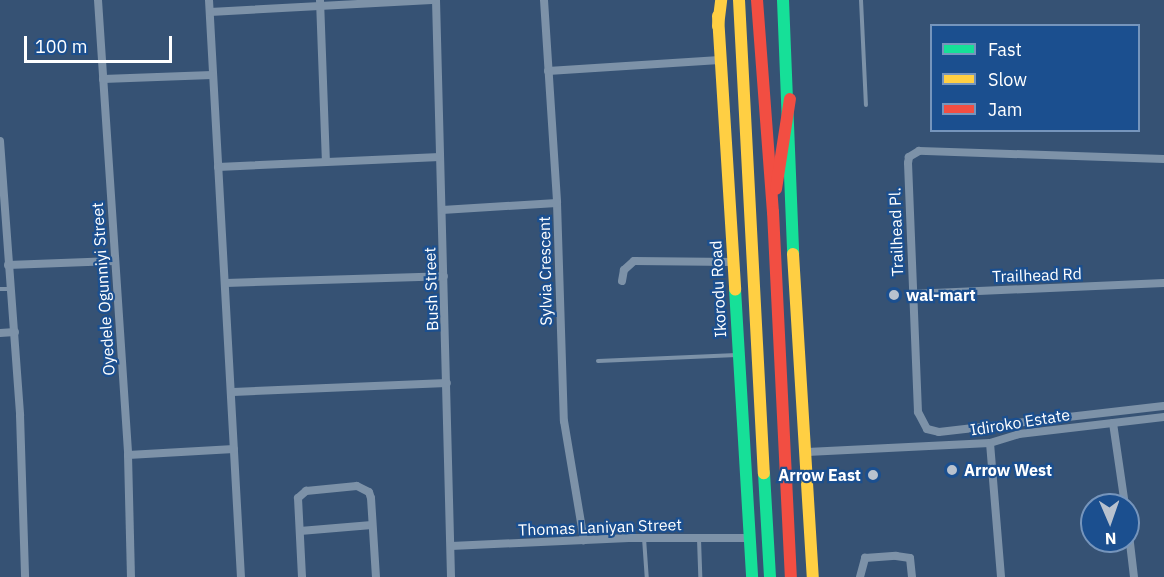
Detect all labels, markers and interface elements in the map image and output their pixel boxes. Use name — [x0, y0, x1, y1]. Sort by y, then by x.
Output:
scale bar — [27, 24, 176, 62]
legend — [930, 24, 1140, 132]
text: 100 m — [35, 35, 87, 58]
text: Fast — [988, 38, 1022, 61]
text: Slow — [988, 68, 1027, 91]
text: Jam — [988, 98, 1023, 121]
street label: Trailhead Pl. — [885, 187, 907, 277]
street label: Oyedele Ogunniyi Street — [87, 202, 119, 376]
street label: Sylvia Crescent — [534, 216, 556, 326]
street label: Ikorodu Road — [706, 240, 730, 338]
street label: Bush Street — [420, 247, 442, 331]
street label: Trailhead Rd — [992, 264, 1082, 286]
place label: wal-mart — [906, 285, 976, 305]
marker: wal-mart — [887, 288, 901, 302]
street label: Idiroko Estate — [969, 405, 1071, 439]
place label: Arrow West — [964, 460, 1052, 480]
marker: Arrow West — [945, 463, 959, 477]
place label: Arrow East — [778, 465, 861, 485]
marker: Arrow East — [866, 468, 880, 482]
north arrow — [1080, 493, 1140, 553]
street label: Thomas Laniyan Street — [518, 515, 682, 539]
text: N — [1104, 529, 1117, 549]

